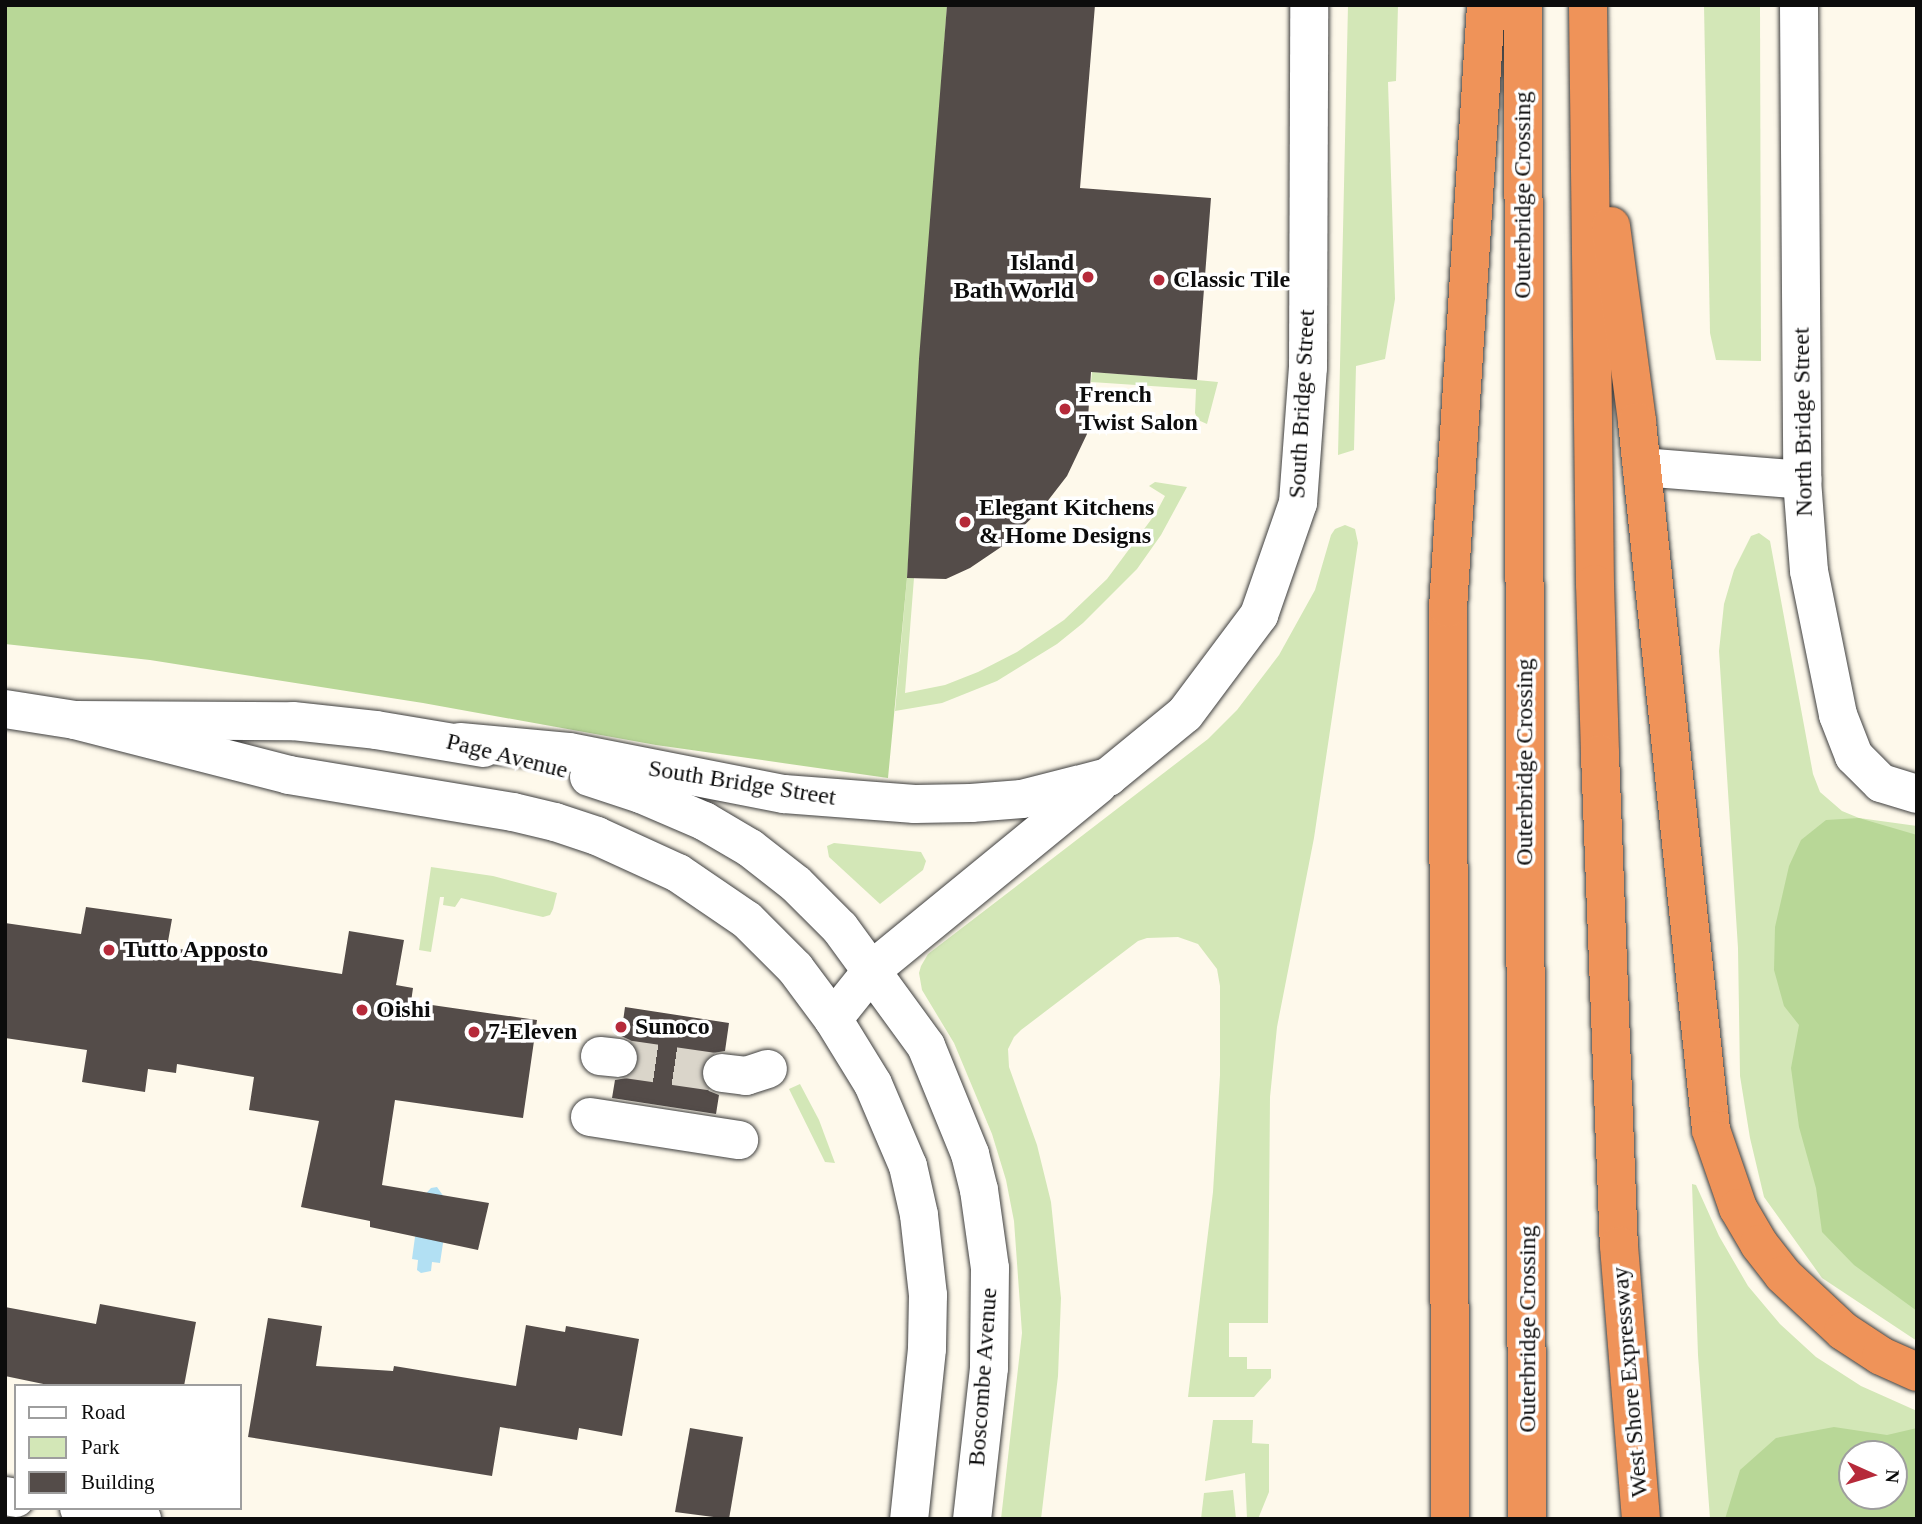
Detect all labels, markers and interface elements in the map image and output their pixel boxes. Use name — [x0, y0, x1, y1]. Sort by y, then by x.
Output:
street label: Outerbridge Crossing — [1509, 91, 1537, 299]
place label: Island Bath World — [953, 249, 1074, 305]
place label: Classic Tile — [1173, 266, 1291, 294]
marker: Island Bath World — [1080, 269, 1096, 285]
marker: Classic Tile — [1151, 272, 1167, 288]
street label: South Bridge Street — [1283, 309, 1321, 499]
street label: North Bridge Street — [1787, 327, 1819, 517]
place label: French Twist Salon — [1079, 381, 1198, 437]
marker: French Twist Salon — [1057, 401, 1073, 417]
place label: Elegant Kitchens & Home Designs — [979, 494, 1154, 550]
marker: Elegant Kitchens & Home Designs — [957, 514, 973, 530]
street label: Outerbridge Crossing — [1511, 658, 1539, 866]
street label: Page Avenue — [443, 727, 571, 785]
street label: South Bridge Street — [646, 754, 838, 812]
place label: Tutto Apposto — [123, 936, 269, 964]
marker: Tutto Apposto — [101, 942, 117, 958]
place label: Oishi — [376, 996, 431, 1024]
marker: Oishi — [354, 1002, 370, 1018]
place label: Sunoco — [635, 1013, 710, 1041]
place label: 7-Eleven — [488, 1018, 577, 1046]
marker: Sunoco — [613, 1019, 629, 1035]
marker: 7-Eleven — [466, 1024, 482, 1040]
street label: Outerbridge Crossing — [1514, 1225, 1542, 1433]
street label: West Shore Expressway — [1606, 1266, 1654, 1498]
street label: Boscombe Avenue — [962, 1286, 1004, 1468]
legend — [14, 1384, 242, 1510]
text: Road — [81, 1400, 125, 1424]
text: Park — [81, 1435, 120, 1459]
north arrow — [1838, 1440, 1908, 1510]
text: N — [1881, 1469, 1903, 1484]
text: Building — [81, 1470, 155, 1494]

